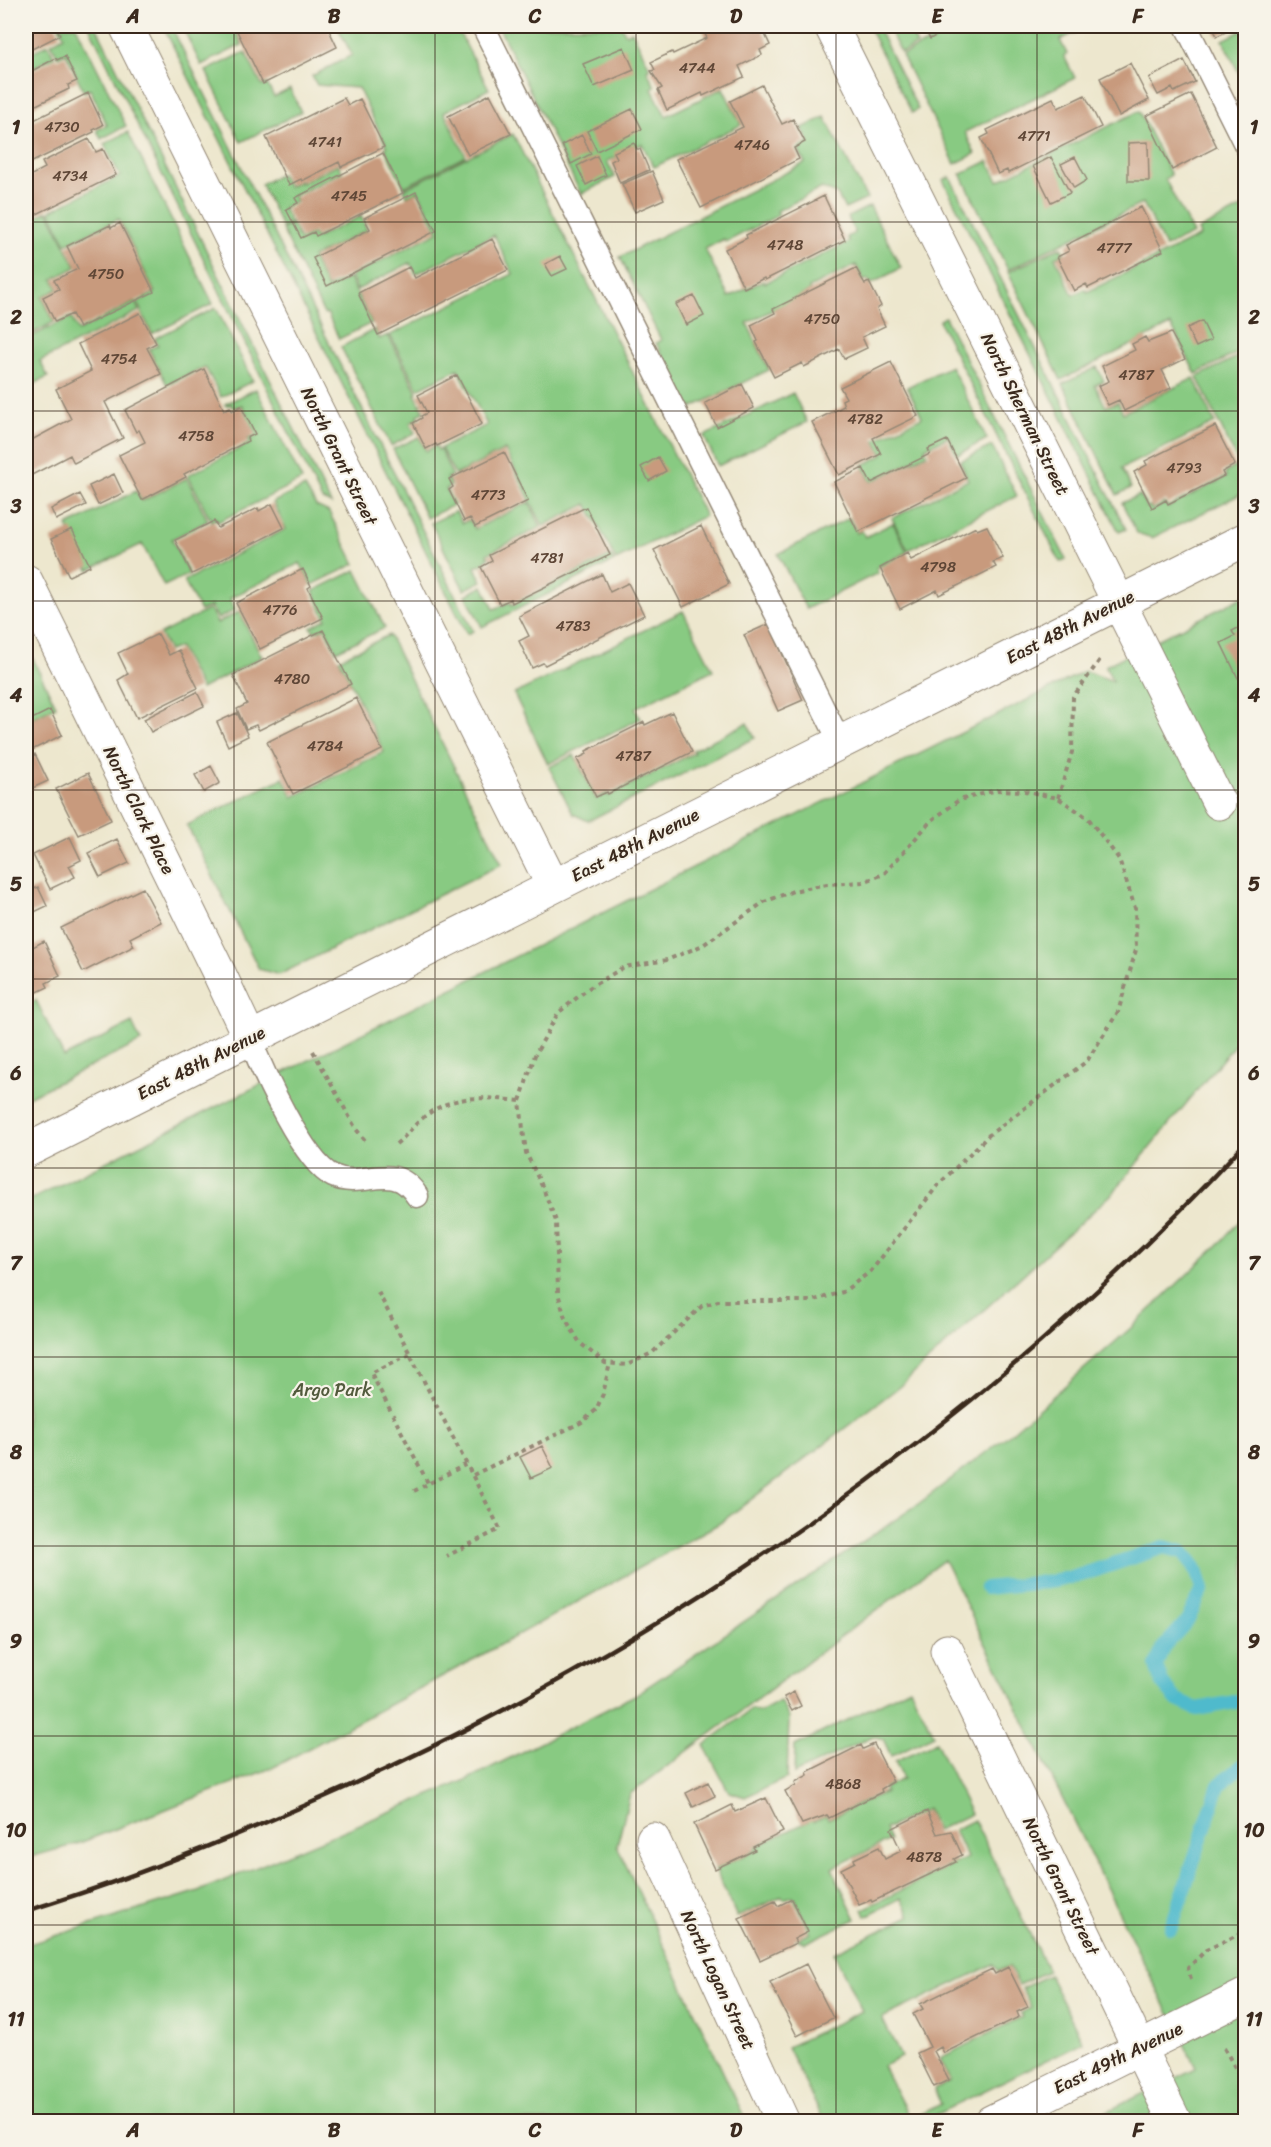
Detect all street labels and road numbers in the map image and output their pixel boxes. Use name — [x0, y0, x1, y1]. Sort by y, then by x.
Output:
street label: North Sherman Street — [972, 327, 1078, 501]
street label: North Grant Street — [292, 381, 387, 531]
street label: East 48th Avenue — [1000, 581, 1140, 673]
street label: North Clark Place — [94, 740, 184, 880]
street label: East 48th Avenue — [565, 799, 705, 891]
street label: East 48th Avenue — [131, 1017, 271, 1109]
street label: North Grant Street — [1014, 1811, 1109, 1961]
street label: North Logan Street — [671, 1905, 765, 2056]
street label: East 49th Avenue — [1048, 2013, 1189, 2103]

